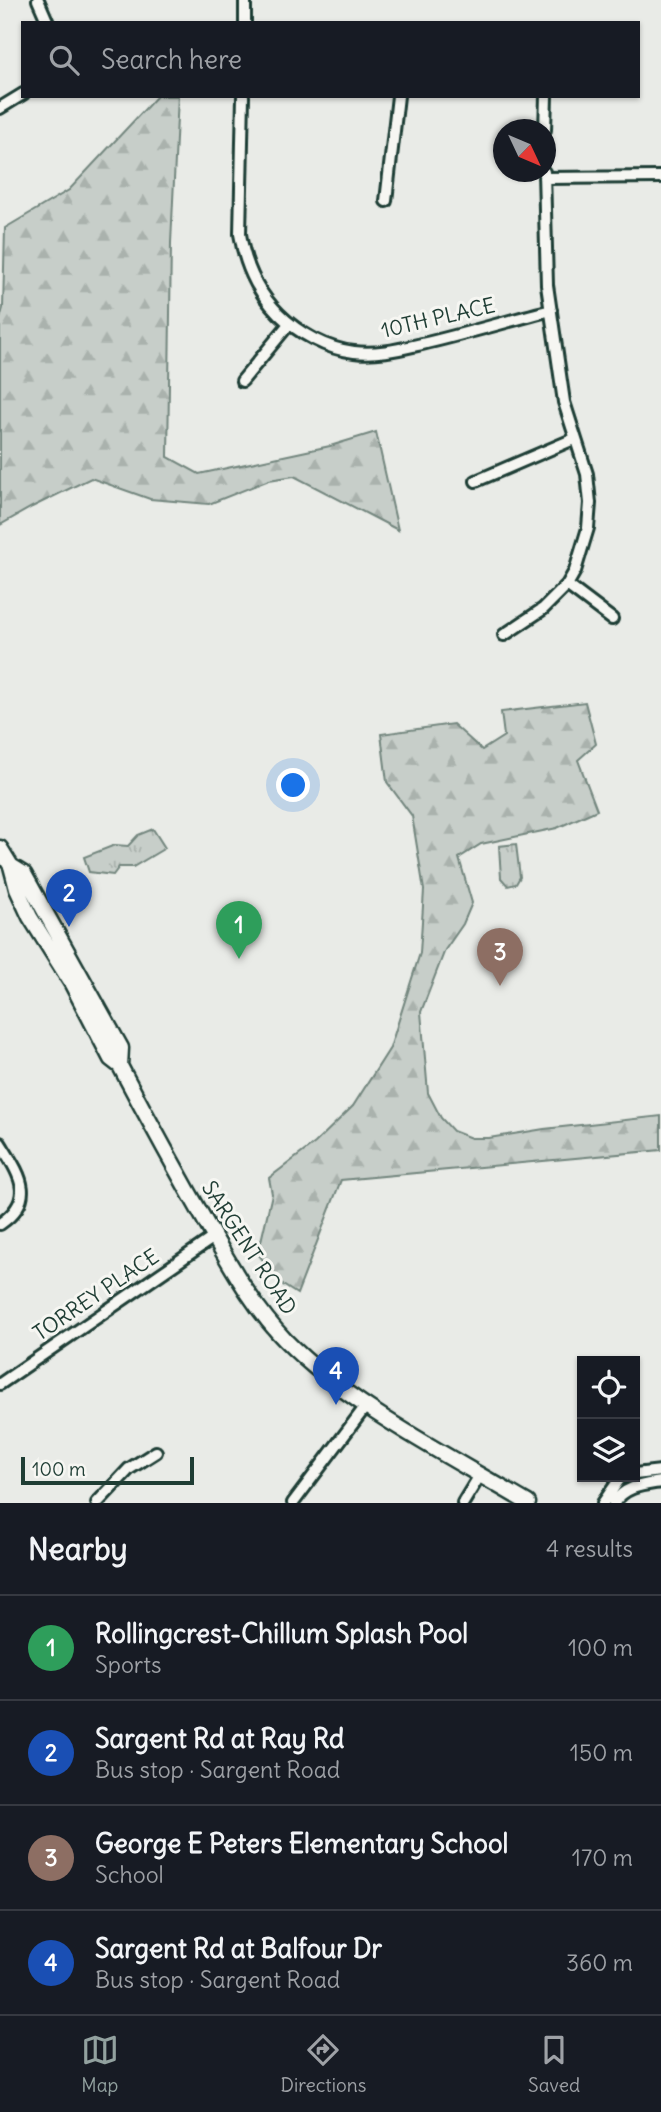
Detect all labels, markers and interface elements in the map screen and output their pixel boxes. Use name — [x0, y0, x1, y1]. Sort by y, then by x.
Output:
search box — [21, 21, 640, 98]
icon: search — [45, 41, 83, 79]
text: Search here — [101, 43, 242, 76]
north arrow — [493, 119, 556, 182]
street label: 10TH PLACE — [378, 291, 498, 344]
your location — [276, 768, 310, 802]
pin: 2 — [46, 869, 92, 927]
pin: 1 — [216, 901, 262, 959]
pin: 3 — [477, 928, 523, 986]
street label: SARGENT ROAD — [196, 1176, 303, 1320]
street label: TORREY PLACE — [28, 1243, 164, 1347]
pin: 4 — [313, 1347, 359, 1405]
map controls — [577, 1356, 640, 1482]
button: locate — [577, 1356, 640, 1419]
button: layers — [577, 1419, 640, 1482]
scale bar — [21, 1454, 194, 1486]
text: 100 m — [32, 1457, 86, 1481]
text: Nearby — [28, 1530, 128, 1568]
text: 4 results — [546, 1534, 633, 1563]
text: Rollingcrest-Chillum Splash Pool — [95, 1617, 468, 1650]
text: 1 — [46, 1633, 56, 1662]
text: 100 m — [568, 1633, 633, 1662]
text: Sports — [95, 1650, 161, 1679]
text: Sargent Rd at Ray Rd — [95, 1722, 344, 1755]
text: 2 — [45, 1738, 57, 1767]
text: 150 m — [570, 1738, 633, 1767]
text: Bus stop · Sargent Road — [95, 1755, 340, 1784]
text: George E Peters Elementary School — [95, 1827, 508, 1860]
text: 3 — [44, 1843, 58, 1872]
text: 170 m — [572, 1843, 633, 1872]
text: School — [95, 1860, 164, 1889]
text: Sargent Rd at Balfour Dr — [95, 1932, 382, 1965]
text: 4 — [44, 1948, 58, 1977]
text: 360 m — [566, 1948, 633, 1977]
text: Bus stop · Sargent Road — [95, 1965, 340, 1994]
tab: Map — [81, 2031, 119, 2097]
tab: Directions — [281, 2031, 366, 2097]
tab: Saved — [528, 2031, 580, 2097]

